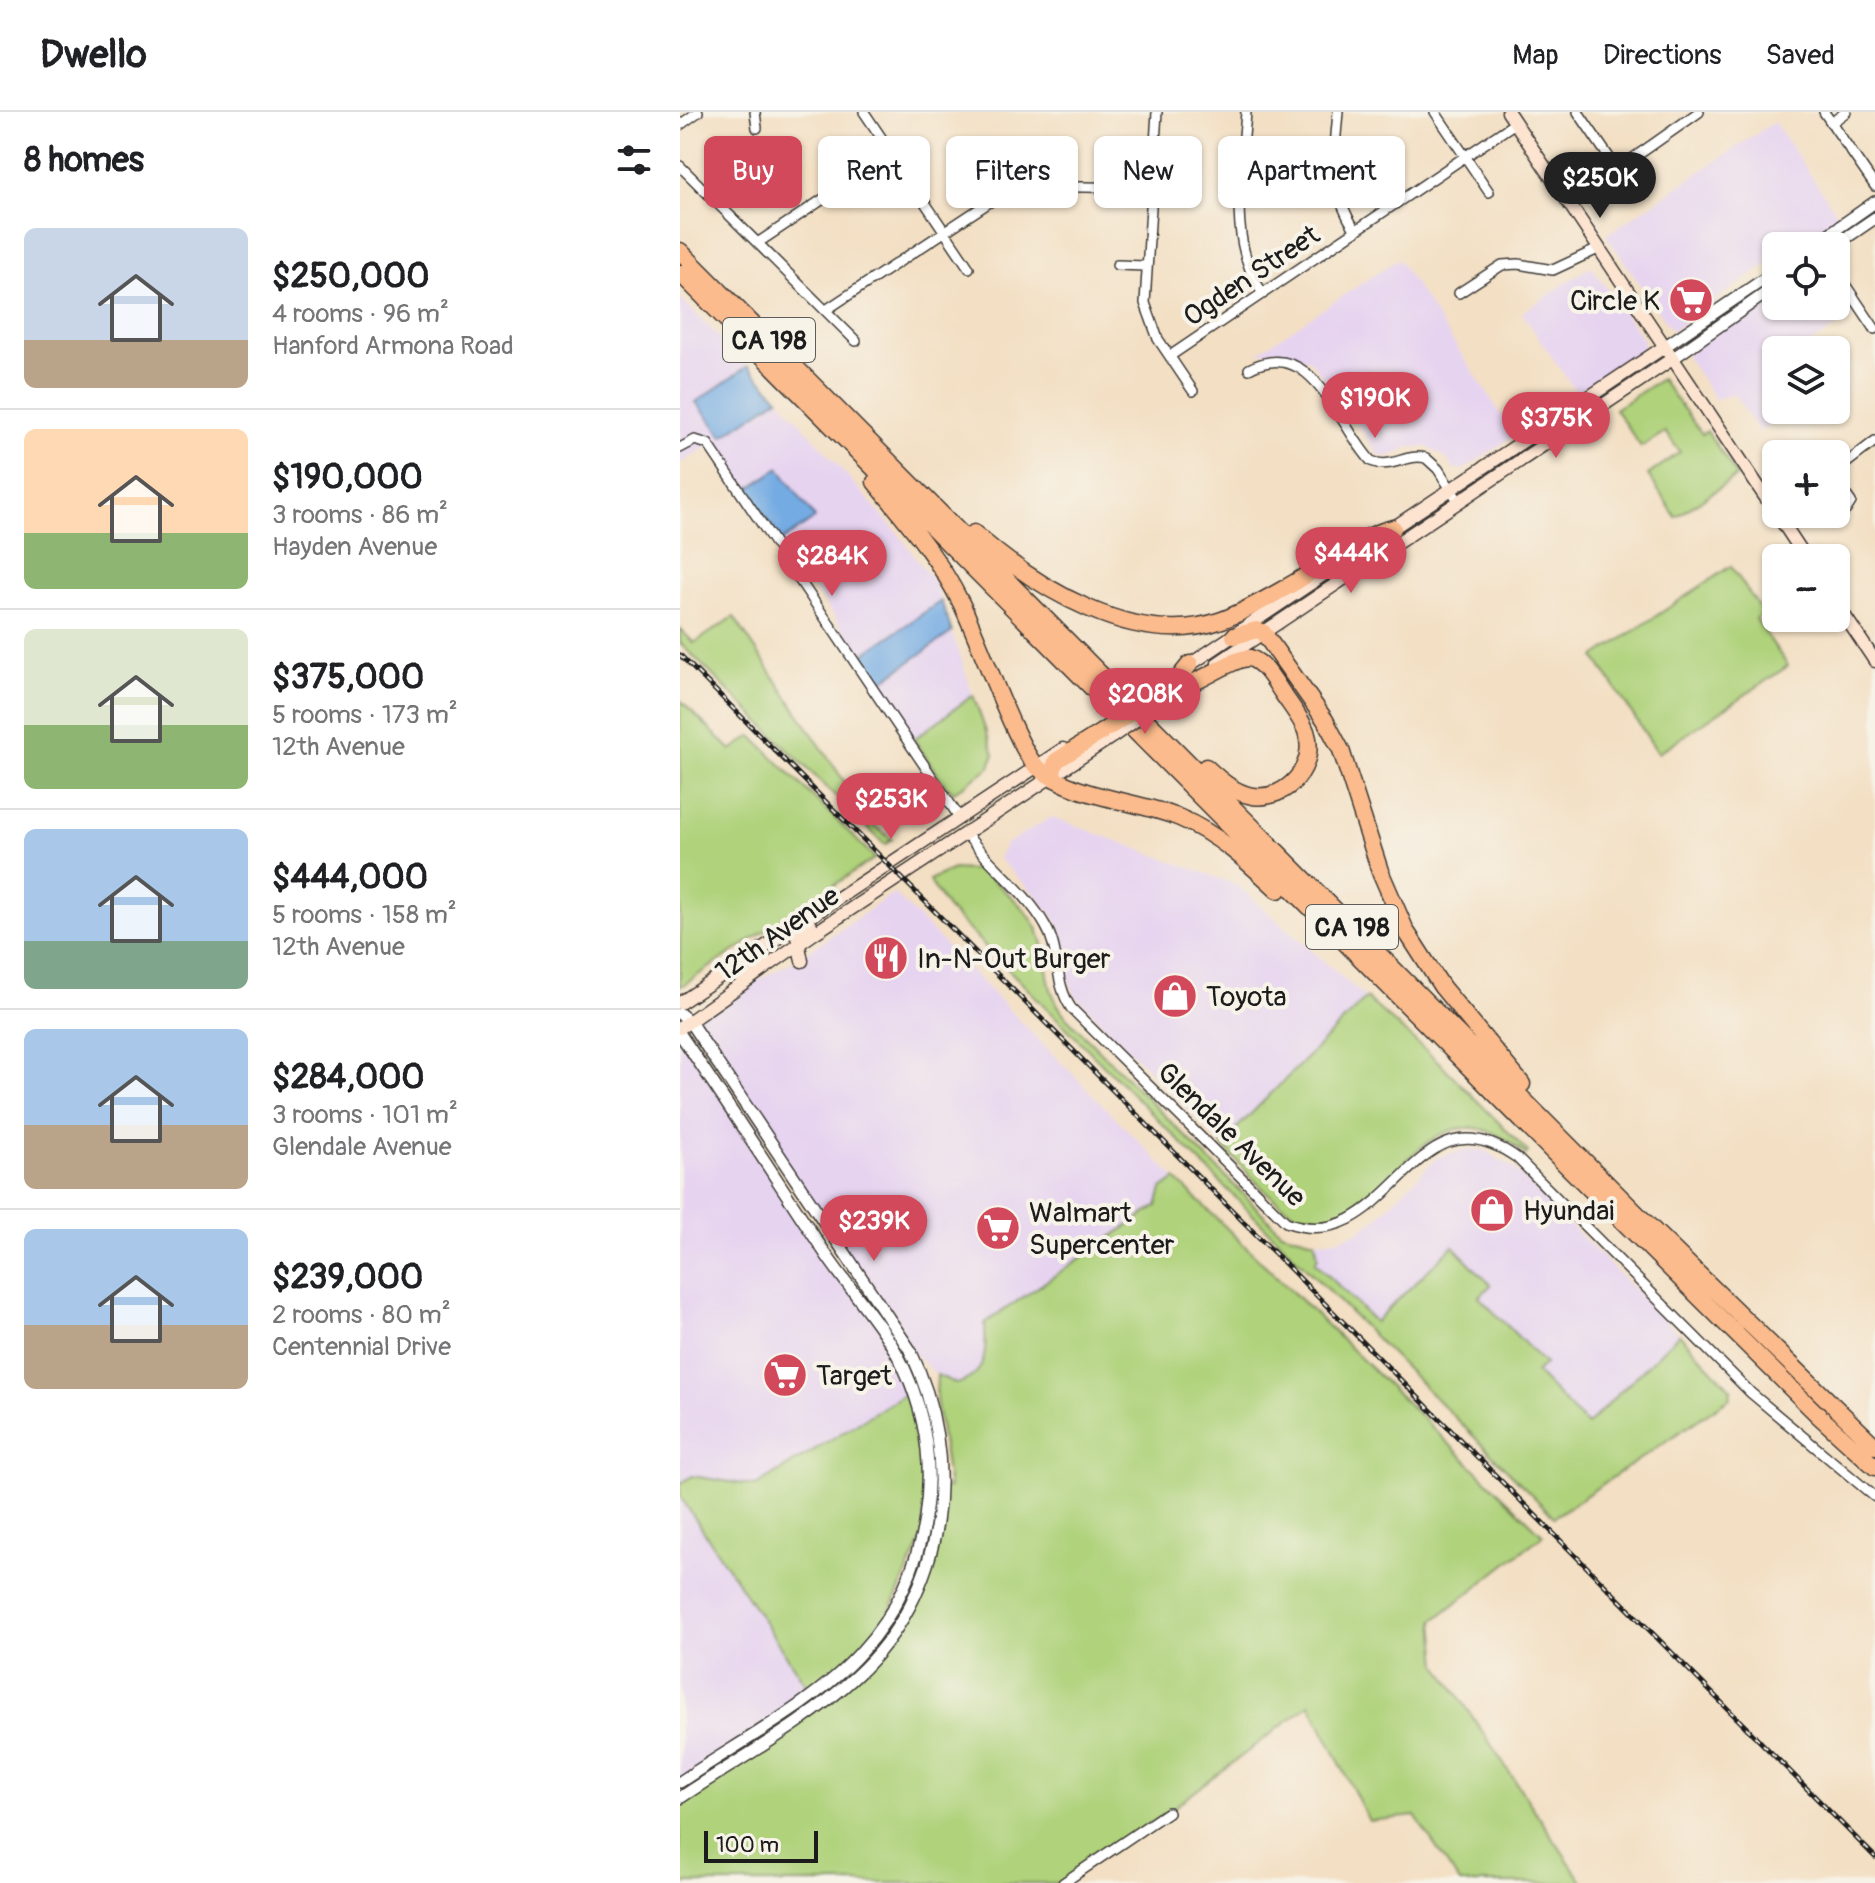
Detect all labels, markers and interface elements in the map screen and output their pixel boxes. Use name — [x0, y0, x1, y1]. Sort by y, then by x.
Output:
text: Dwello — [40, 31, 147, 79]
text: Map — [1512, 38, 1559, 73]
text: Directions — [1603, 38, 1722, 73]
text: Saved — [1766, 38, 1835, 73]
chip: Buy — [704, 136, 802, 208]
chip: Rent — [818, 136, 930, 208]
chip: Filters — [946, 136, 1078, 208]
chip: New — [1094, 136, 1202, 208]
chip: Apartment — [1218, 136, 1405, 208]
icon: filters — [612, 138, 656, 182]
text: 8 homes — [24, 139, 144, 182]
pin: $250K — [1544, 152, 1656, 220]
text: $250K — [1562, 162, 1638, 194]
street label: Ogden Street — [1177, 217, 1327, 335]
map controls — [1762, 232, 1850, 632]
button: locate — [1762, 232, 1850, 320]
text: $250,000 — [272, 255, 429, 298]
icon: home — [88, 260, 184, 356]
supermarket icon: Circle K — [1667, 276, 1715, 324]
place label: Circle K — [1570, 284, 1660, 319]
text: 4 rooms · 96 m² — [272, 298, 449, 330]
road number: CA 198 — [723, 318, 815, 362]
text: Hanford Armona Road — [272, 330, 514, 362]
button: layers — [1762, 336, 1850, 424]
pin: $190K — [1319, 372, 1431, 440]
text: $190K — [1339, 382, 1411, 414]
pin: $375K — [1500, 392, 1612, 460]
text: $375K — [1520, 402, 1592, 434]
button: + — [1762, 440, 1850, 528]
text: $190,000 — [272, 456, 423, 499]
icon: home — [88, 461, 184, 557]
text: 3 rooms · 86 m² — [272, 499, 448, 531]
pin: $444K — [1295, 527, 1407, 595]
pin: $284K — [776, 530, 888, 598]
text: Hayden Avenue — [272, 531, 437, 563]
text: $444K — [1313, 537, 1389, 569]
text: $284K — [796, 540, 868, 572]
button: − — [1762, 544, 1850, 632]
text: $375,000 — [272, 656, 424, 699]
icon: home — [88, 661, 184, 757]
pin: $208K — [1089, 668, 1201, 736]
text: $208K — [1107, 678, 1183, 710]
text: 5 rooms · 173 m² — [272, 699, 458, 731]
text: 12th Avenue — [272, 731, 405, 763]
pin: $253K — [835, 773, 947, 841]
text: $253K — [855, 783, 927, 815]
text: $444,000 — [272, 856, 428, 899]
icon: home — [88, 861, 184, 957]
street label: 12th Avenue — [709, 879, 847, 990]
text: 5 rooms · 158 m² — [272, 899, 457, 931]
road number: CA 198 — [1306, 905, 1398, 949]
text: 12th Avenue — [272, 931, 405, 963]
restaurant icon: In-N-Out Burger — [862, 934, 910, 982]
place label: In-N-Out Burger — [917, 942, 1111, 977]
shop icon: Toyota — [1151, 972, 1199, 1020]
place label: Toyota — [1206, 980, 1287, 1015]
street label: Glendale Avenue — [1149, 1055, 1313, 1215]
text: $284,000 — [272, 1056, 425, 1099]
icon: home — [88, 1061, 184, 1157]
text: 3 rooms · 101 m² — [272, 1099, 458, 1131]
text: Glendale Avenue — [272, 1131, 452, 1163]
shop icon: Hyundai — [1468, 1186, 1516, 1234]
place label: Hyundai — [1523, 1194, 1614, 1229]
pin: $239K — [818, 1195, 930, 1263]
place label: Walmart Supercenter — [1029, 1196, 1175, 1263]
supermarket icon: Walmart Supercenter — [974, 1204, 1022, 1252]
text: $239K — [838, 1205, 910, 1237]
text: $239,000 — [272, 1256, 423, 1299]
icon: home — [88, 1261, 184, 1357]
text: 2 rooms · 80 m² — [272, 1299, 451, 1331]
text: Centennial Drive — [272, 1331, 451, 1363]
supermarket icon: Target — [761, 1351, 809, 1399]
place label: Target — [816, 1359, 893, 1394]
scale bar — [704, 1827, 818, 1863]
text: 100 m — [716, 1831, 779, 1859]

